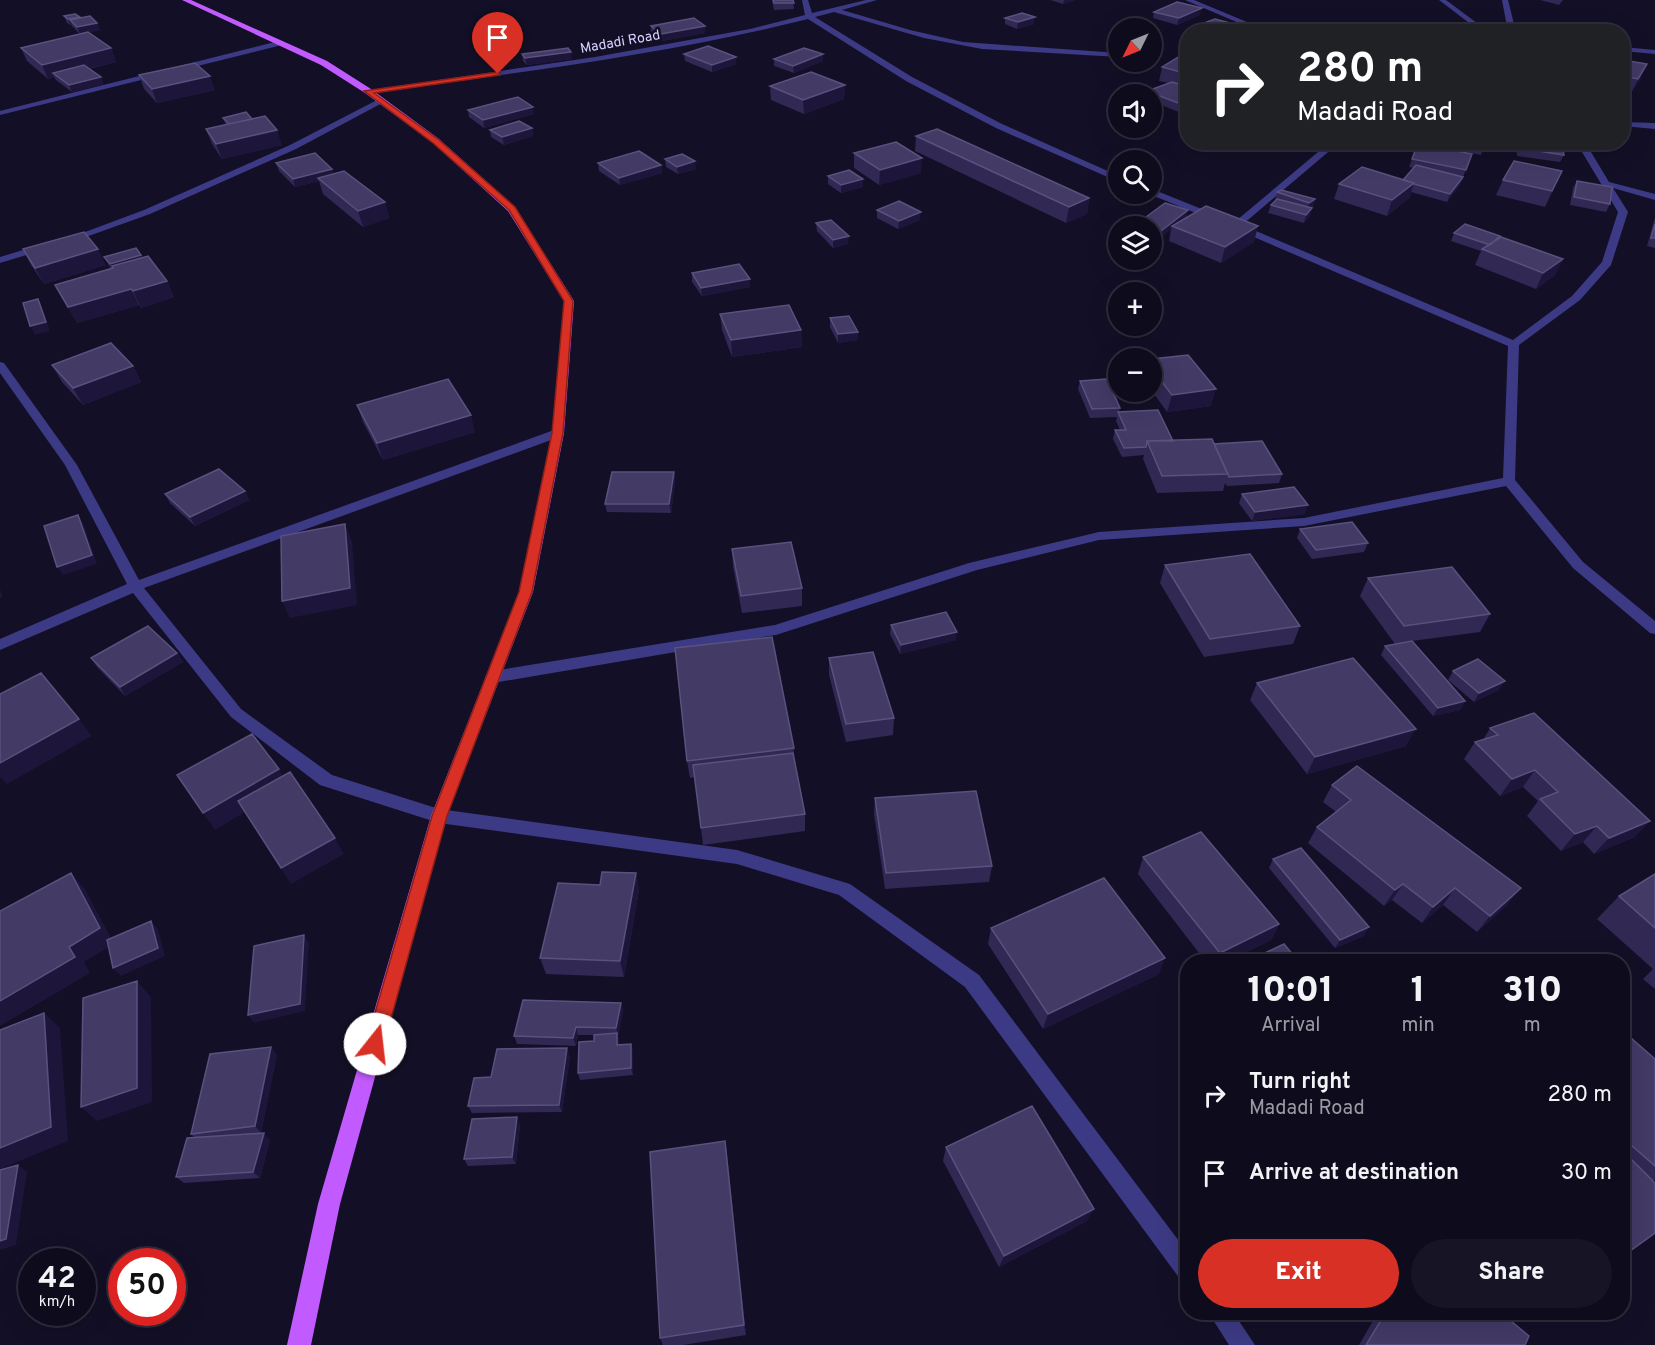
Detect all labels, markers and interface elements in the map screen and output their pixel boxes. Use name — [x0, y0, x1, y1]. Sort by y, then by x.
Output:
pin — [472, 12, 523, 74]
north arrow — [1108, 18, 1162, 72]
map controls — [1108, 18, 1162, 402]
icon: arrive — [481, 21, 514, 54]
street label: Madadi Road — [579, 27, 662, 58]
text: 280 m — [1297, 44, 1423, 97]
icon: right — [1198, 48, 1276, 126]
button: sound — [1108, 84, 1162, 138]
text: Madadi Road — [1297, 96, 1453, 130]
button: search — [1108, 150, 1162, 204]
button: layers — [1108, 216, 1162, 270]
button: + — [1108, 282, 1162, 336]
button: − — [1108, 348, 1162, 402]
text: 10:01 — [1248, 969, 1334, 1015]
text: 1 — [1411, 969, 1425, 1015]
text: 310 — [1502, 969, 1562, 1015]
position arrow — [343, 1012, 407, 1076]
text: Arrival — [1261, 1013, 1321, 1039]
text: min — [1401, 1013, 1435, 1039]
text: m — [1524, 1013, 1541, 1039]
text: Turn right — [1249, 1069, 1351, 1096]
icon: right — [1198, 1079, 1231, 1112]
text: 280 m — [1547, 1082, 1612, 1109]
text: Madadi Road — [1249, 1096, 1365, 1122]
icon: arrive — [1198, 1157, 1231, 1190]
text: Arrive at destination — [1249, 1160, 1459, 1187]
text: 30 m — [1561, 1160, 1612, 1187]
button: Exit — [1198, 1239, 1399, 1308]
button: Share — [1411, 1239, 1612, 1308]
speed limit sign: 50 — [108, 1248, 186, 1326]
text: 42 — [38, 1261, 76, 1298]
text: km/h — [39, 1293, 75, 1312]

